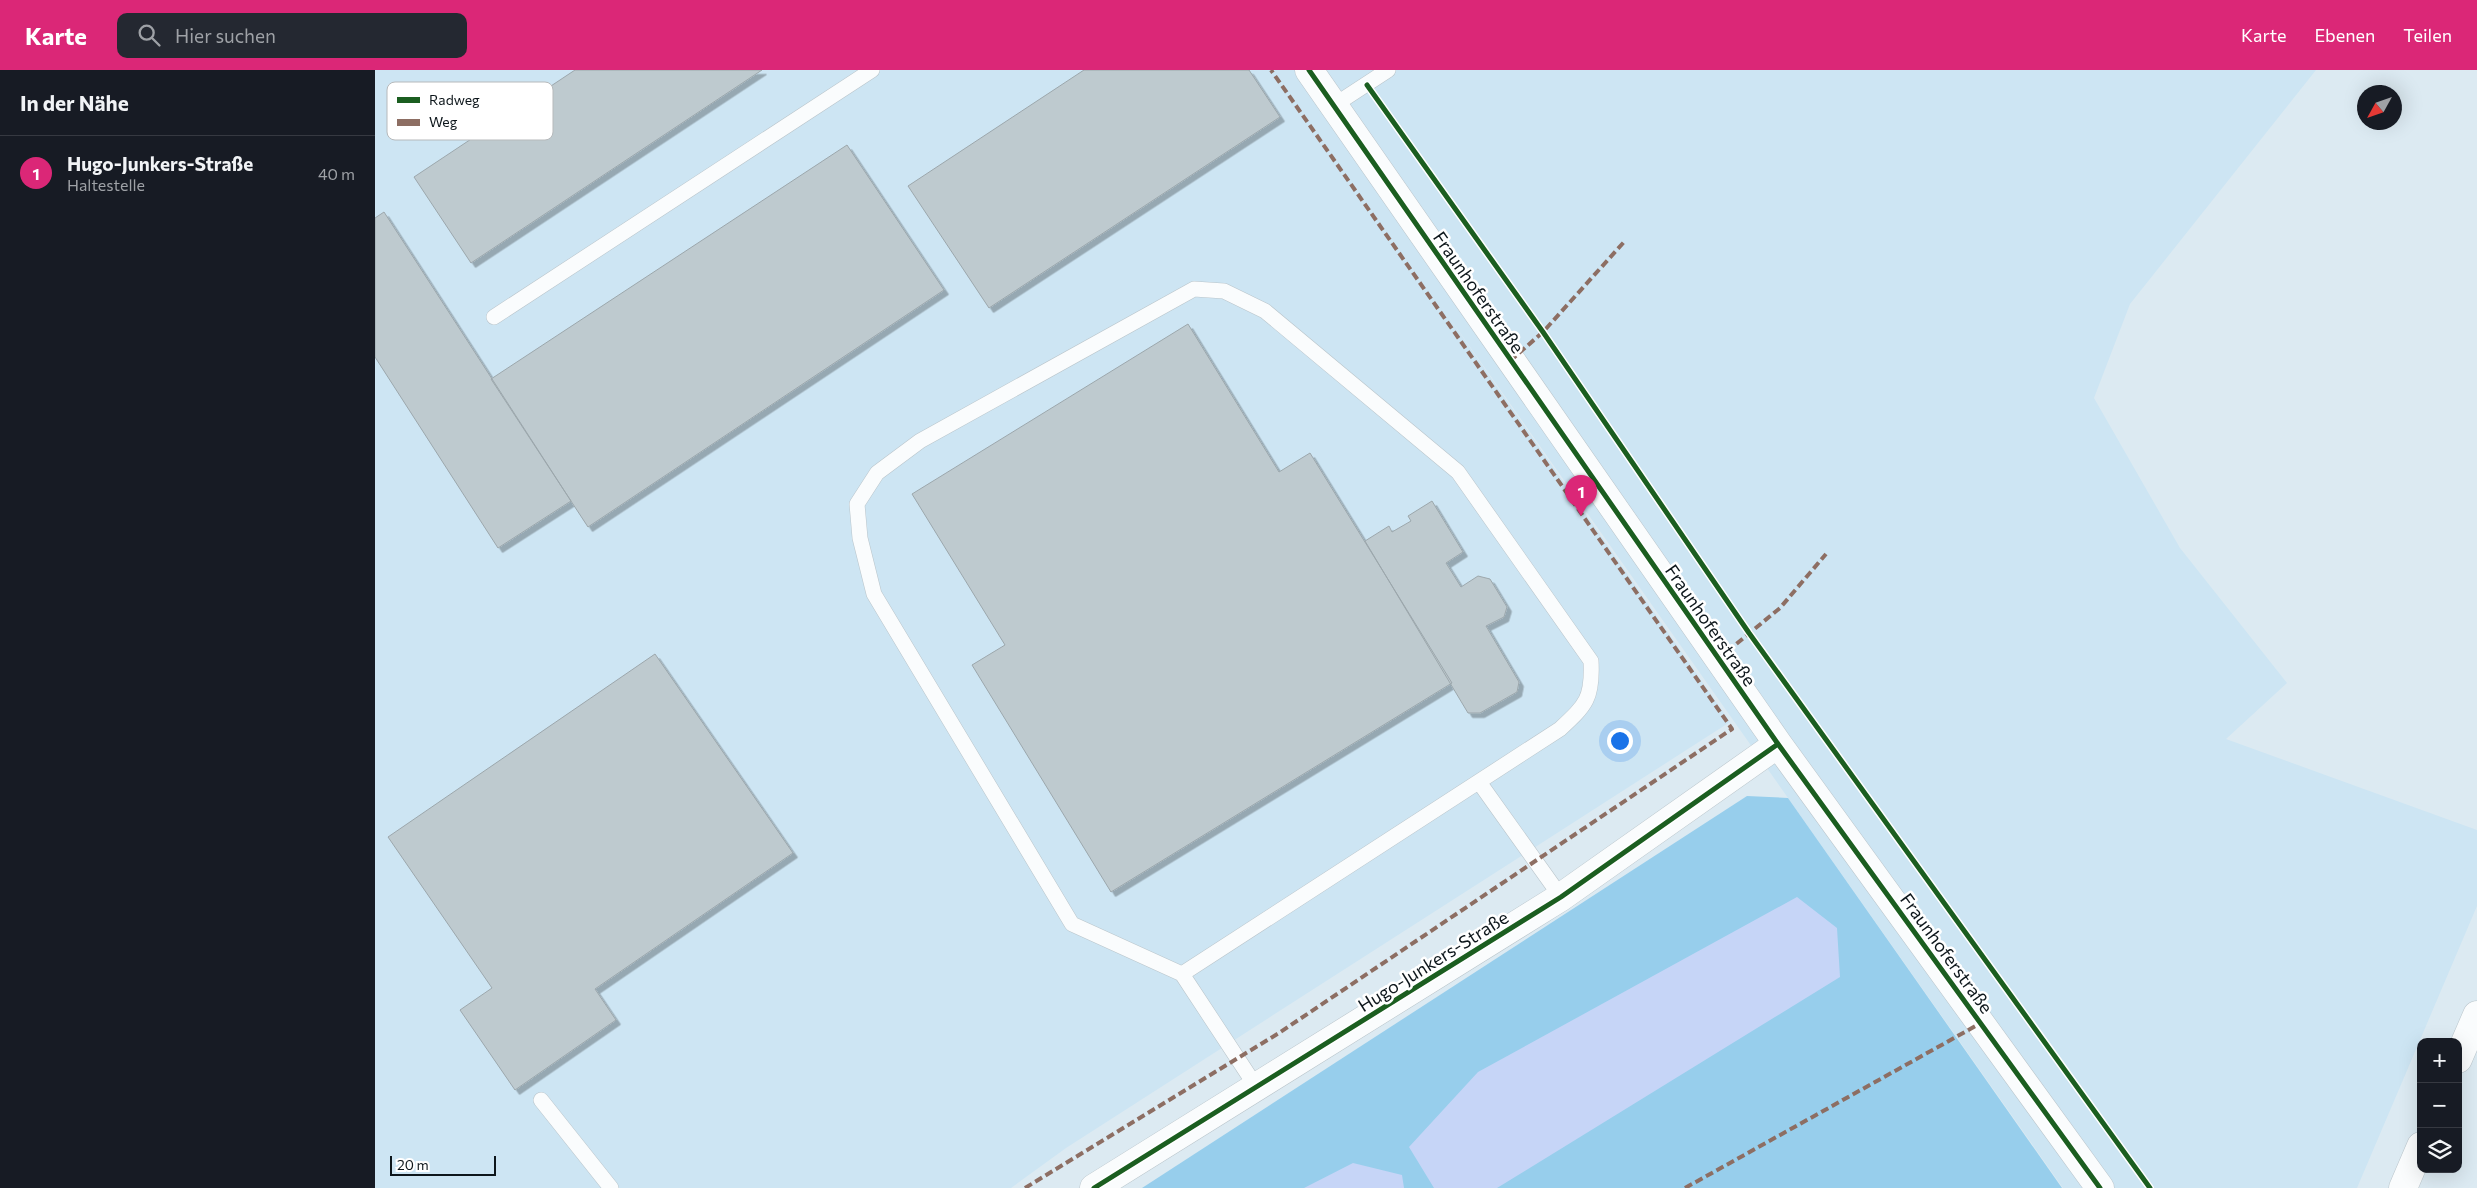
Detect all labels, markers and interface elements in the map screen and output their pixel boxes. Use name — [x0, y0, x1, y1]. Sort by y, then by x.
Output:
search box — [117, 13, 467, 58]
text: Karte — [25, 21, 87, 50]
icon: search — [135, 21, 163, 49]
text: Hier suchen — [175, 24, 276, 47]
text: Karte — [2241, 24, 2286, 46]
text: Ebenen — [2314, 24, 2375, 46]
text: Teilen — [2403, 24, 2452, 46]
legend — [387, 82, 553, 140]
north arrow — [2357, 85, 2402, 130]
text: In der Nähe — [20, 90, 129, 115]
text: Radweg — [429, 91, 480, 108]
text: Weg — [429, 113, 458, 130]
text: Hugo-Junkers-Straße — [67, 152, 253, 175]
text: 1 — [32, 164, 40, 183]
text: 40 m — [318, 164, 355, 183]
text: Haltestelle — [67, 175, 145, 194]
street label: Fraunhoferstraße — [1429, 227, 1529, 357]
pin: 1 — [1565, 475, 1597, 516]
street label: Fraunhoferstraße — [1661, 560, 1761, 690]
your location — [1607, 728, 1633, 754]
street label: Fraunhoferstraße — [1896, 889, 1998, 1017]
street label: Hugo-Junkers-Straße — [1354, 906, 1512, 1016]
map controls — [2417, 1038, 2462, 1173]
button: + — [2417, 1038, 2462, 1083]
button: − — [2417, 1083, 2462, 1128]
button: layers — [2417, 1128, 2462, 1173]
scale bar — [390, 1153, 496, 1176]
text: 20 m — [397, 1156, 429, 1173]

